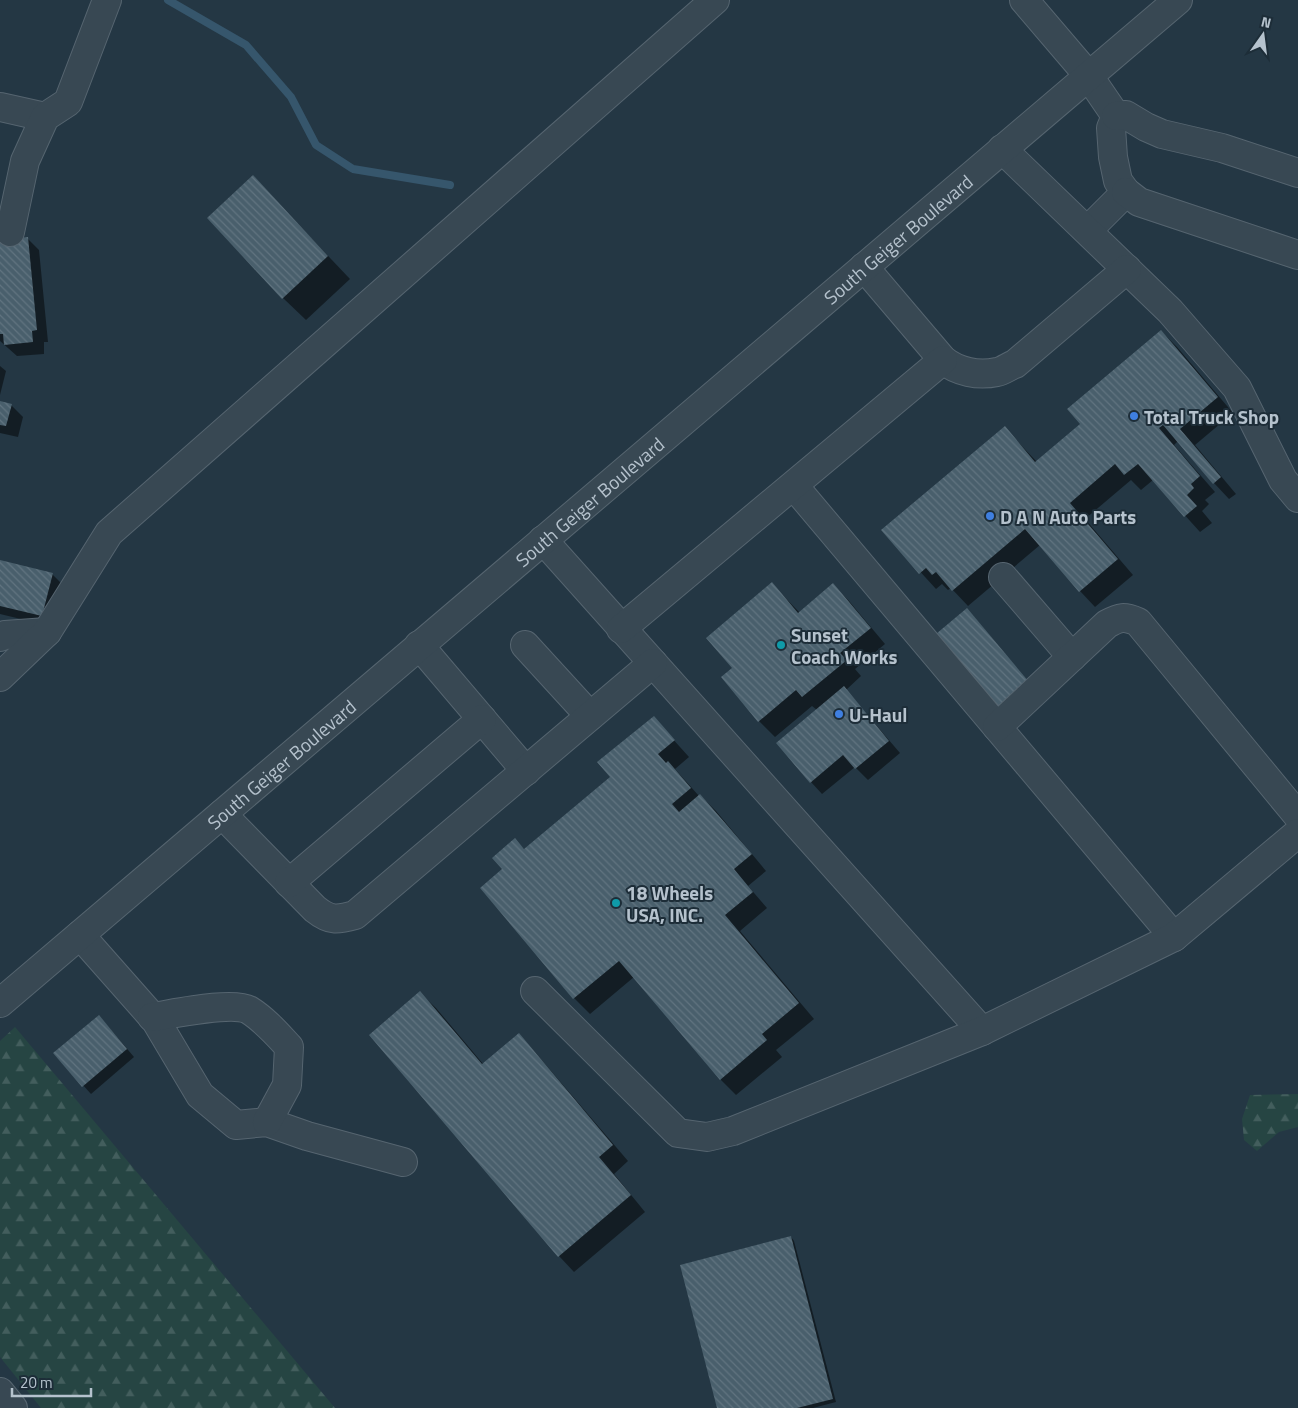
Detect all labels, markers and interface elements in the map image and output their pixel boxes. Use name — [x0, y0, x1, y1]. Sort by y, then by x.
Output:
north arrow — [1238, 10, 1288, 60]
text: N — [1259, 11, 1274, 33]
street label: South Geiger Boulevard — [817, 167, 979, 311]
place label: Total Truck Shop — [1144, 402, 1279, 431]
marker: Total Truck Shop — [1128, 410, 1140, 422]
street label: South Geiger Boulevard — [508, 429, 670, 573]
place label: D A N Auto Parts — [1000, 502, 1136, 531]
marker: D A N Auto Parts — [984, 510, 996, 522]
place label: Sunset Coach Works — [791, 620, 897, 671]
marker: Sunset Coach Works — [775, 639, 787, 651]
street label: South Geiger Boulevard — [200, 692, 362, 836]
place label: U-Haul — [849, 700, 907, 729]
marker: U-Haul — [833, 708, 845, 720]
place label: 18 Wheels USA, INC. — [626, 878, 713, 929]
marker: 18 Wheels USA, INC. — [610, 897, 622, 909]
scale bar — [12, 1366, 91, 1398]
text: 20 m — [20, 1371, 53, 1394]

